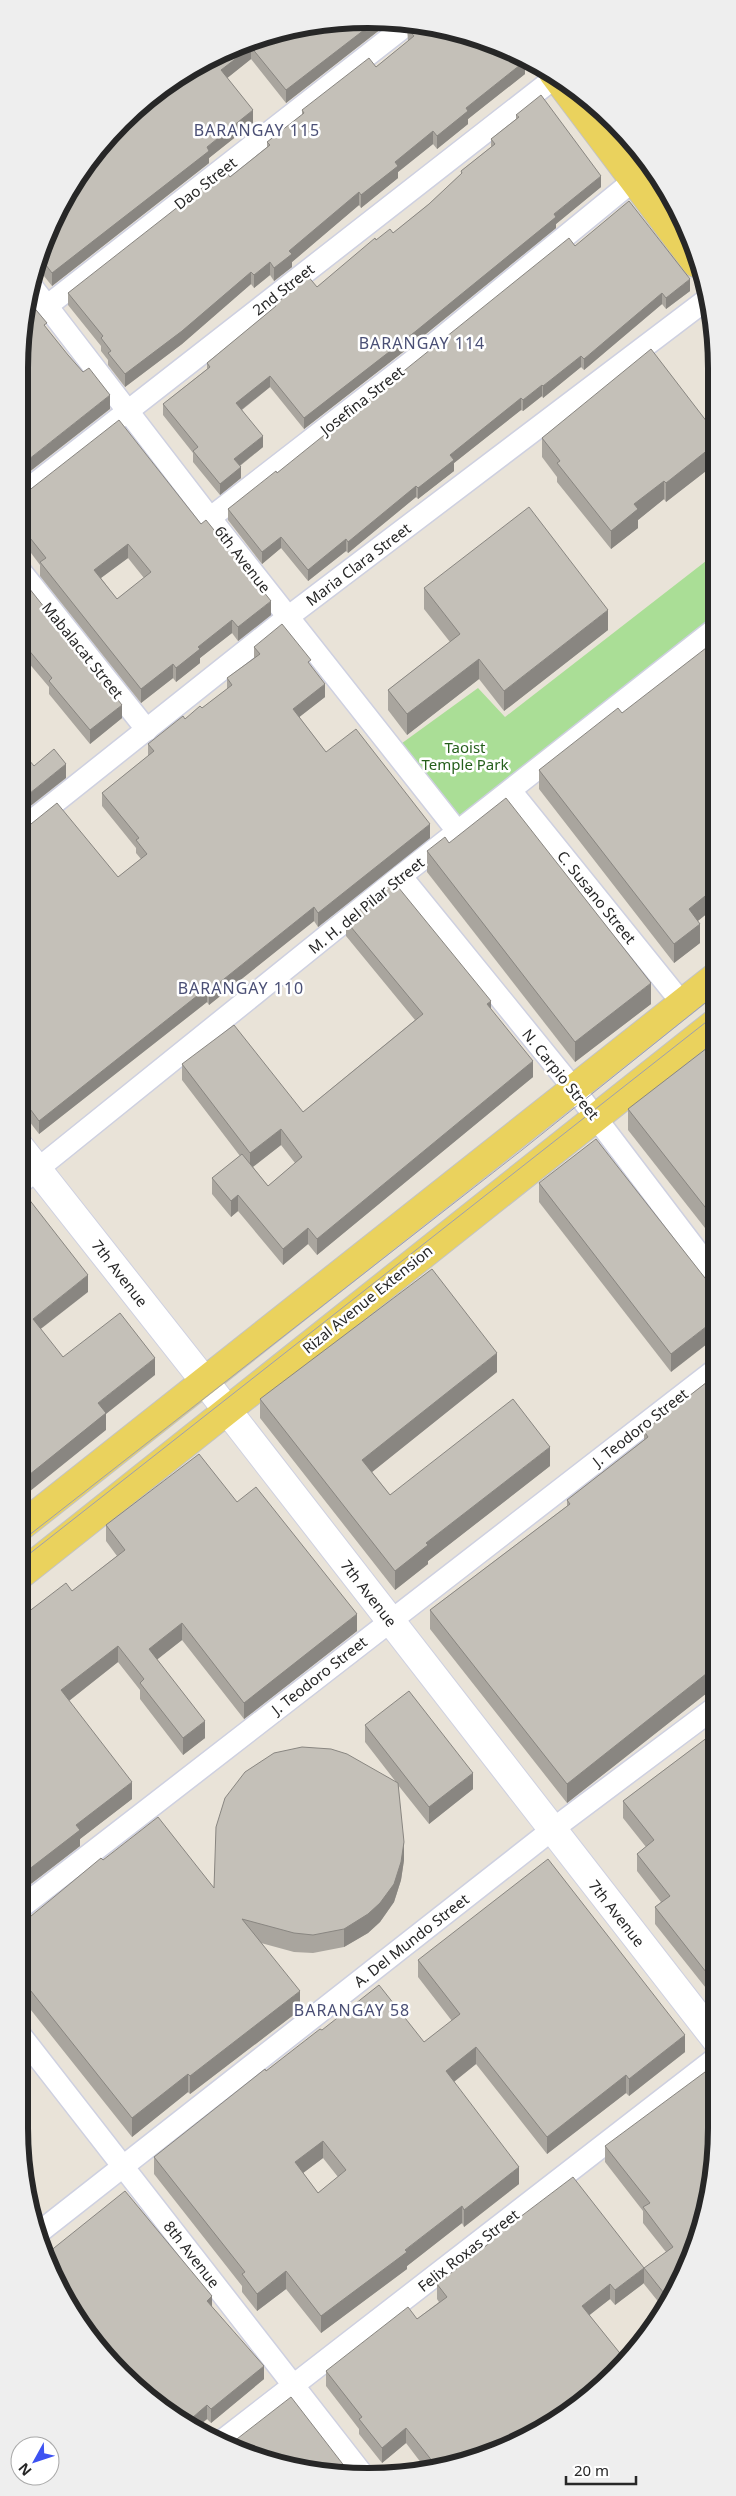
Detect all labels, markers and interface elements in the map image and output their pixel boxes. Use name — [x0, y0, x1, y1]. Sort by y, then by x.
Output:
district label: BARANGAY 115 — [194, 119, 320, 141]
street label: Dao Street — [170, 152, 241, 214]
street label: 2nd Street — [248, 258, 318, 319]
district label: BARANGAY 114 — [359, 332, 485, 354]
street label: Josefina Street — [314, 361, 409, 440]
street label: Maria Clara Street — [302, 518, 415, 610]
street label: 6th Avenue — [211, 521, 275, 597]
street label: Mabalacat Street — [38, 598, 129, 703]
park label: Taoist Temple Park — [422, 737, 508, 774]
street label: C. Susano Street — [553, 846, 641, 948]
street label: M. H. del Pilar Street — [304, 852, 428, 958]
district label: BARANGAY 110 — [178, 977, 304, 999]
street label: N. Carpio Street — [518, 1024, 604, 1124]
street label: 7th Avenue — [88, 1235, 152, 1311]
street label: Rizal Avenue Extension — [298, 1240, 436, 1358]
street label: J. Teodoro Street — [587, 1383, 692, 1472]
street label: 7th Avenue — [337, 1555, 401, 1631]
street label: J. Teodoro Street — [266, 1631, 371, 1720]
street label: 7th Avenue — [585, 1875, 649, 1951]
street label: A. Del Mundo Street — [349, 1888, 473, 1991]
district label: BARANGAY 58 — [294, 1999, 410, 2021]
street label: Felix Roxas Street — [413, 2204, 523, 2296]
street label: 8th Avenue — [160, 2216, 224, 2292]
north arrow — [10, 2436, 60, 2486]
scale bar — [566, 2454, 636, 2486]
text: N — [14, 2459, 36, 2480]
text: 20 m — [574, 2460, 609, 2480]

